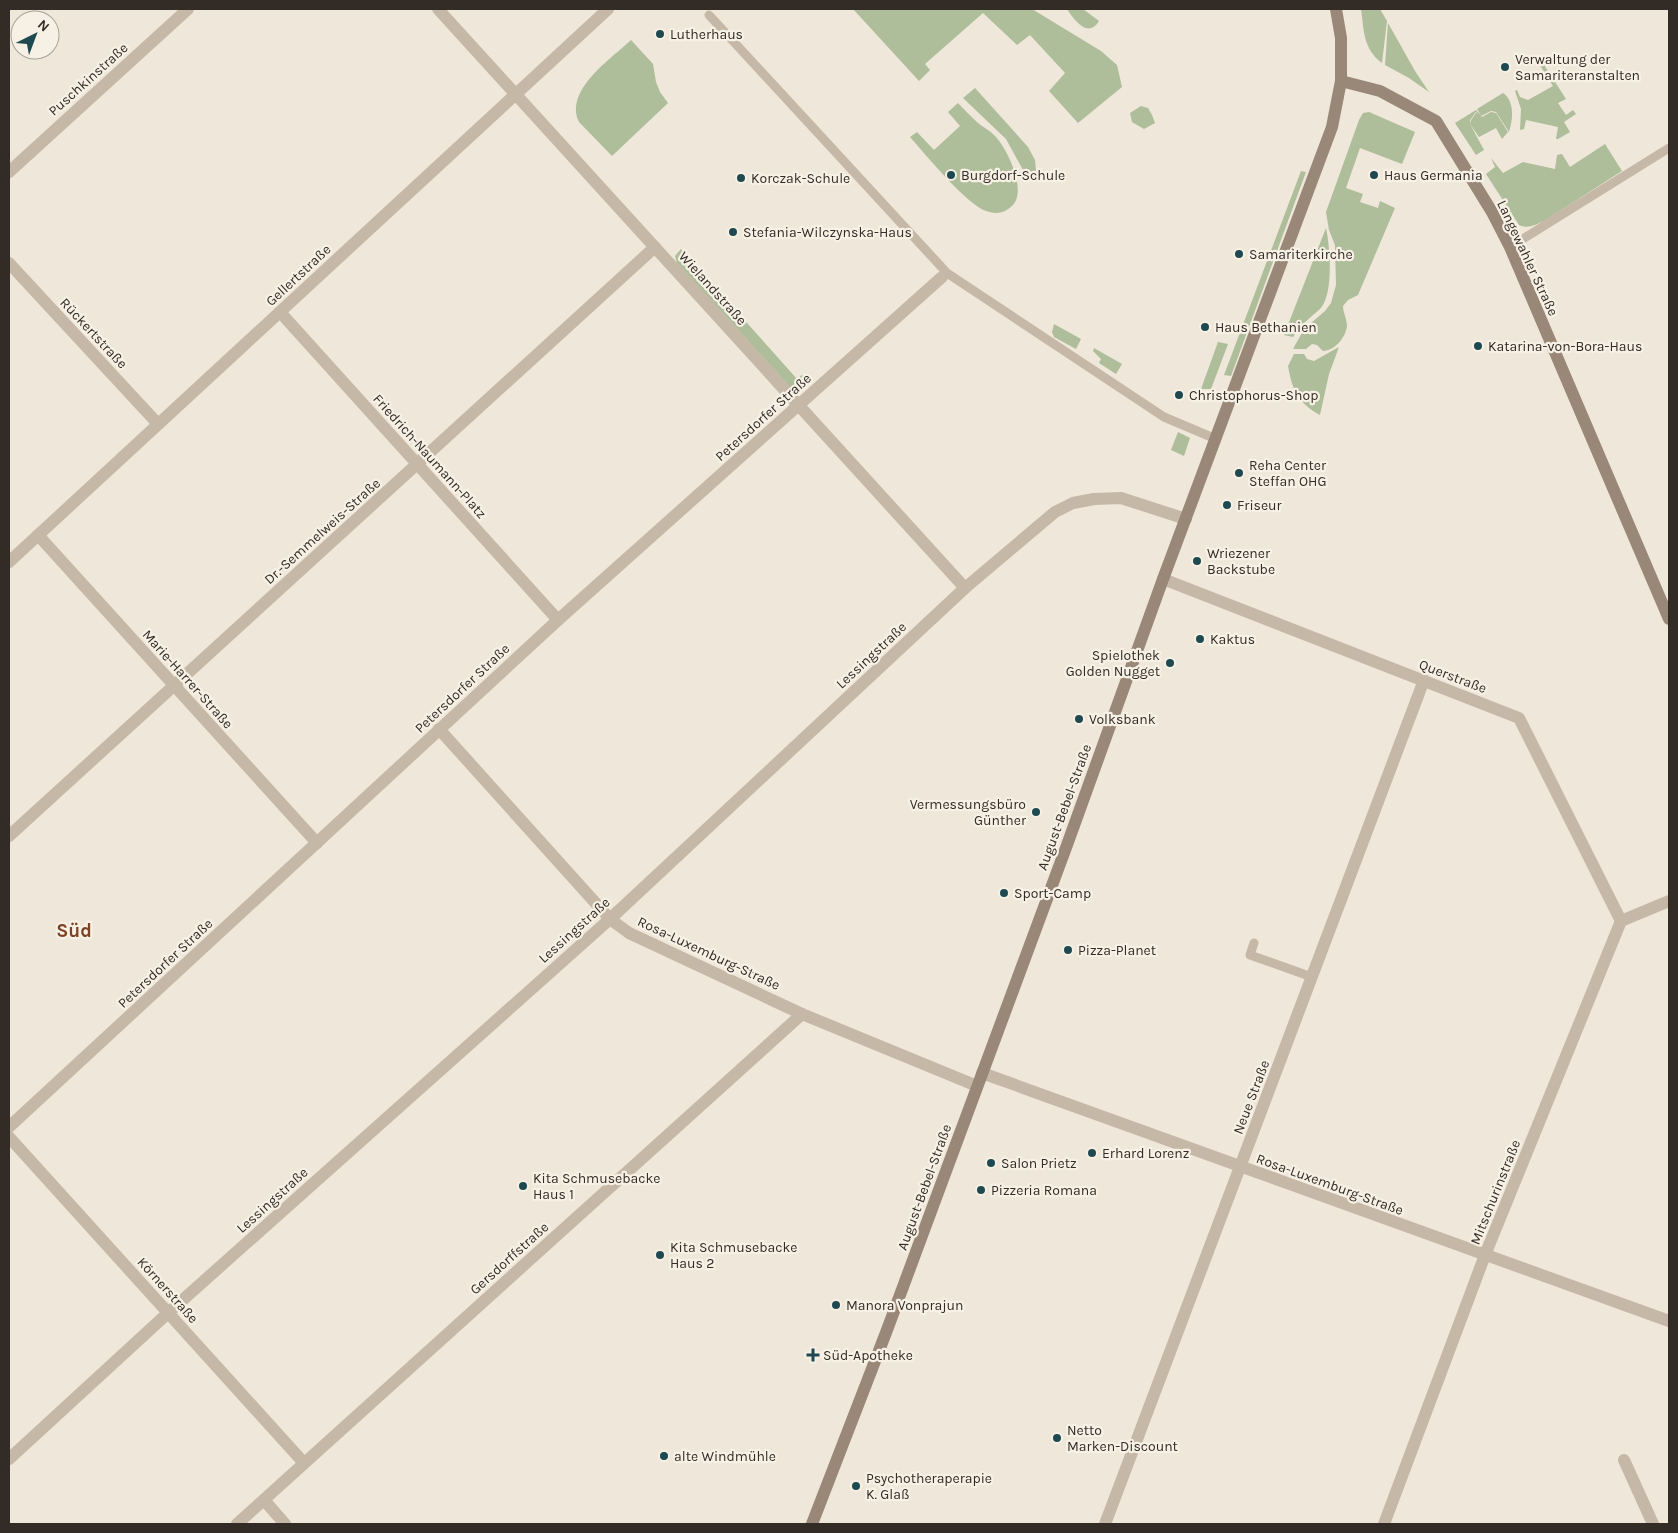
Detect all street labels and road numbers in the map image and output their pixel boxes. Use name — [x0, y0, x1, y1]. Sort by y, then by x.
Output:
street label: Puschkinstraße — [45, 39, 132, 119]
street label: Langewahler Straße — [1493, 198, 1562, 319]
street label: Gellertstraße — [262, 241, 334, 310]
street label: Wielandstraße — [675, 248, 750, 329]
street label: Rückertstraße — [56, 294, 131, 372]
street label: Petersdorfer Straße — [712, 370, 815, 465]
street label: Friedrich-Naumann-Platz — [369, 391, 490, 522]
street label: Dr.-Semmelweis-Straße — [261, 475, 384, 588]
street label: Lessingstraße — [833, 618, 910, 692]
street label: Marie-Harrer-Straße — [139, 626, 237, 732]
street label: Petersdorfer Straße — [411, 640, 513, 737]
street label: Querstraße — [1417, 656, 1489, 697]
street label: August-Bebel-Straße — [1034, 742, 1095, 872]
street label: Lessingstraße — [535, 894, 614, 967]
street label: Rosa-Luxemburg-Straße — [635, 913, 783, 994]
street label: Petersdorfer Straße — [114, 915, 216, 1012]
street label: Neue Straße — [1230, 1058, 1273, 1137]
street label: August-Bebel-Straße — [894, 1122, 955, 1252]
street label: Mitschurinstraße — [1467, 1137, 1524, 1247]
street label: Rosa-Luxemburg-Straße — [1254, 1150, 1406, 1219]
street label: Lessingstraße — [233, 1164, 312, 1237]
street label: Gersdorffstraße — [466, 1219, 552, 1298]
street label: Körnerstraße — [134, 1254, 202, 1327]

